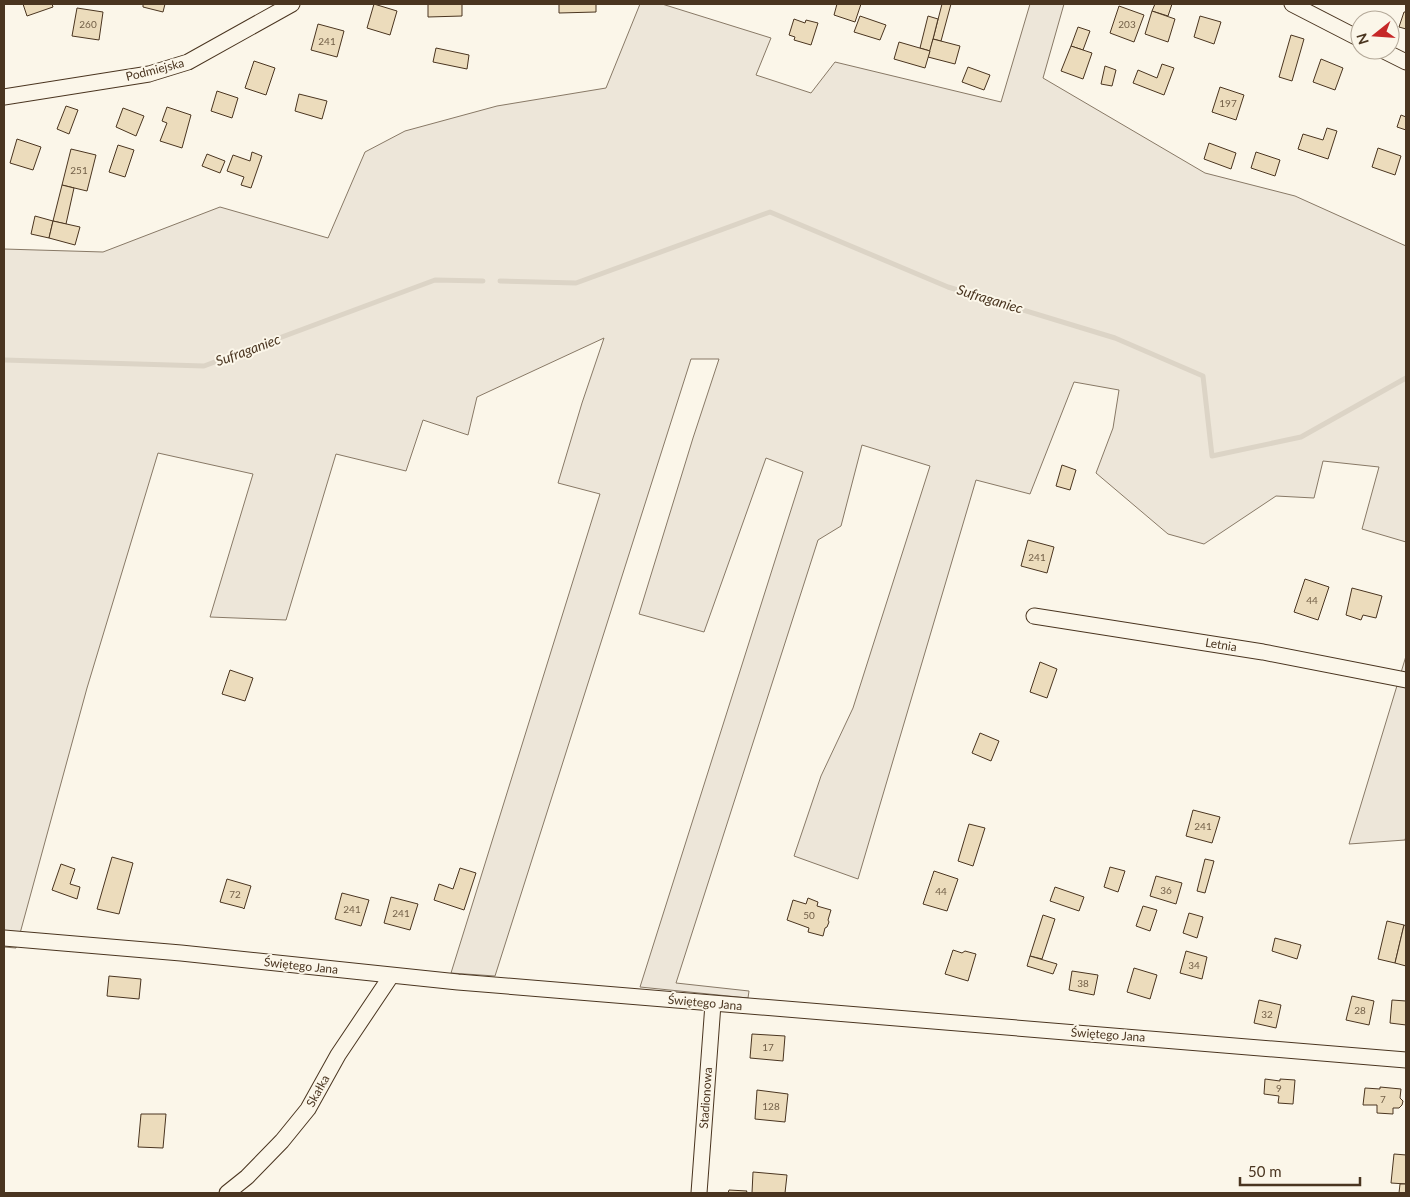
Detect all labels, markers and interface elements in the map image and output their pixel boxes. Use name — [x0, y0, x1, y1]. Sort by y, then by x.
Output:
north arrow — [1350, 10, 1400, 60]
house number: 260 — [79, 18, 97, 30]
house number: 203 — [1118, 18, 1136, 30]
text: N — [1352, 31, 1372, 47]
house number: 241 — [318, 35, 336, 47]
street label: Podmiejska — [124, 55, 186, 84]
house number: 197 — [1219, 97, 1237, 109]
house number: 251 — [70, 164, 88, 176]
water label: Sufraganiec — [955, 280, 1026, 317]
water label: Sufraganiec — [213, 330, 283, 369]
house number: 241 — [1028, 551, 1046, 563]
house number: 44 — [1306, 594, 1318, 606]
street label: Letnia — [1204, 635, 1238, 654]
house number: 241 — [1194, 820, 1212, 832]
house number: 36 — [1160, 884, 1172, 896]
house number: 44 — [935, 885, 947, 897]
house number: 72 — [229, 888, 241, 900]
house number: 241 — [343, 903, 361, 915]
house number: 241 — [392, 907, 410, 919]
house number: 50 — [803, 909, 815, 921]
street label: Świętego Jana — [263, 954, 339, 977]
house number: 34 — [1188, 959, 1200, 971]
house number: 38 — [1077, 977, 1089, 989]
street label: Świętego Jana — [667, 992, 743, 1013]
house number: 28 — [1354, 1004, 1366, 1016]
house number: 32 — [1261, 1008, 1273, 1020]
street label: Świętego Jana — [1070, 1024, 1146, 1045]
house number: 17 — [762, 1041, 774, 1053]
street label: Stadionowa — [696, 1067, 715, 1129]
street label: Skałka — [303, 1072, 332, 1109]
house number: 9 — [1276, 1082, 1282, 1094]
house number: 7 — [1380, 1093, 1386, 1105]
house number: 128 — [762, 1100, 780, 1112]
scale bar — [1240, 1154, 1360, 1186]
text: 50 m — [1248, 1162, 1282, 1180]

